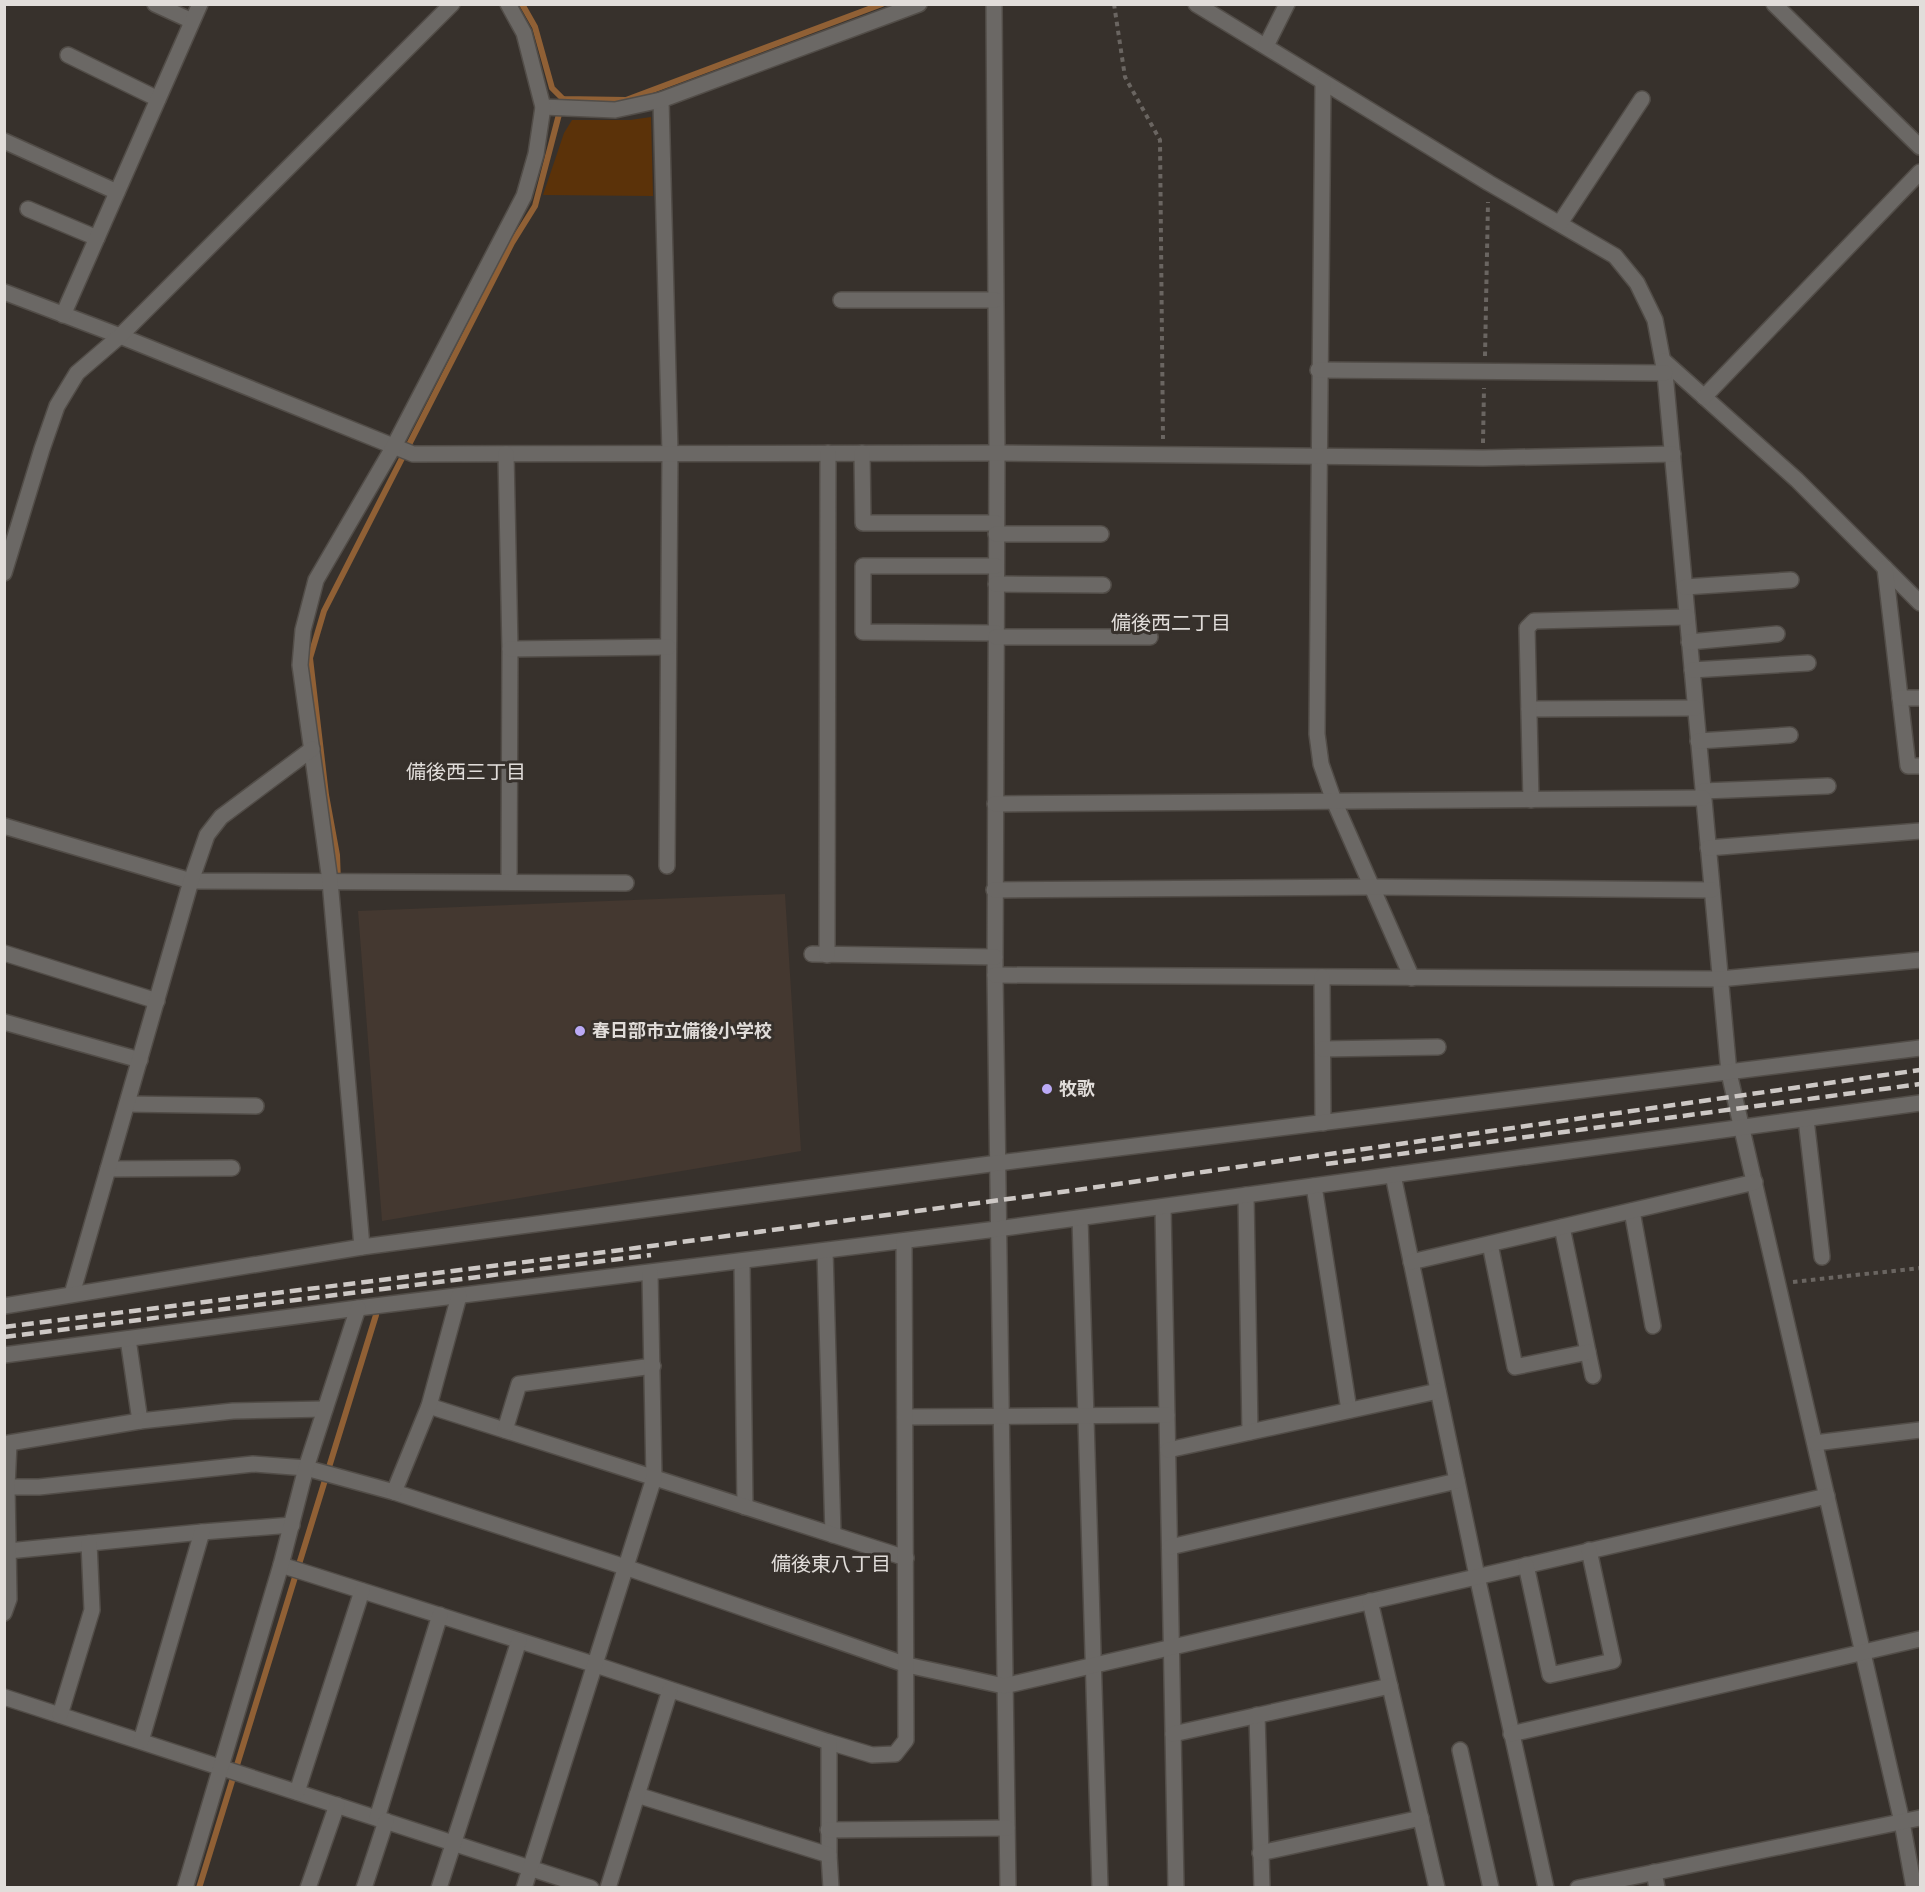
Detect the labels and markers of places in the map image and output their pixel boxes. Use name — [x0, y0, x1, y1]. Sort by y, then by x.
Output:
place label: 春日部市立備後小学校 — [592, 1020, 772, 1042]
marker: 春日部市立備後小学校 — [573, 1024, 587, 1038]
place label: 牧歌 — [1059, 1078, 1095, 1100]
marker: 牧歌 — [1040, 1082, 1054, 1096]

